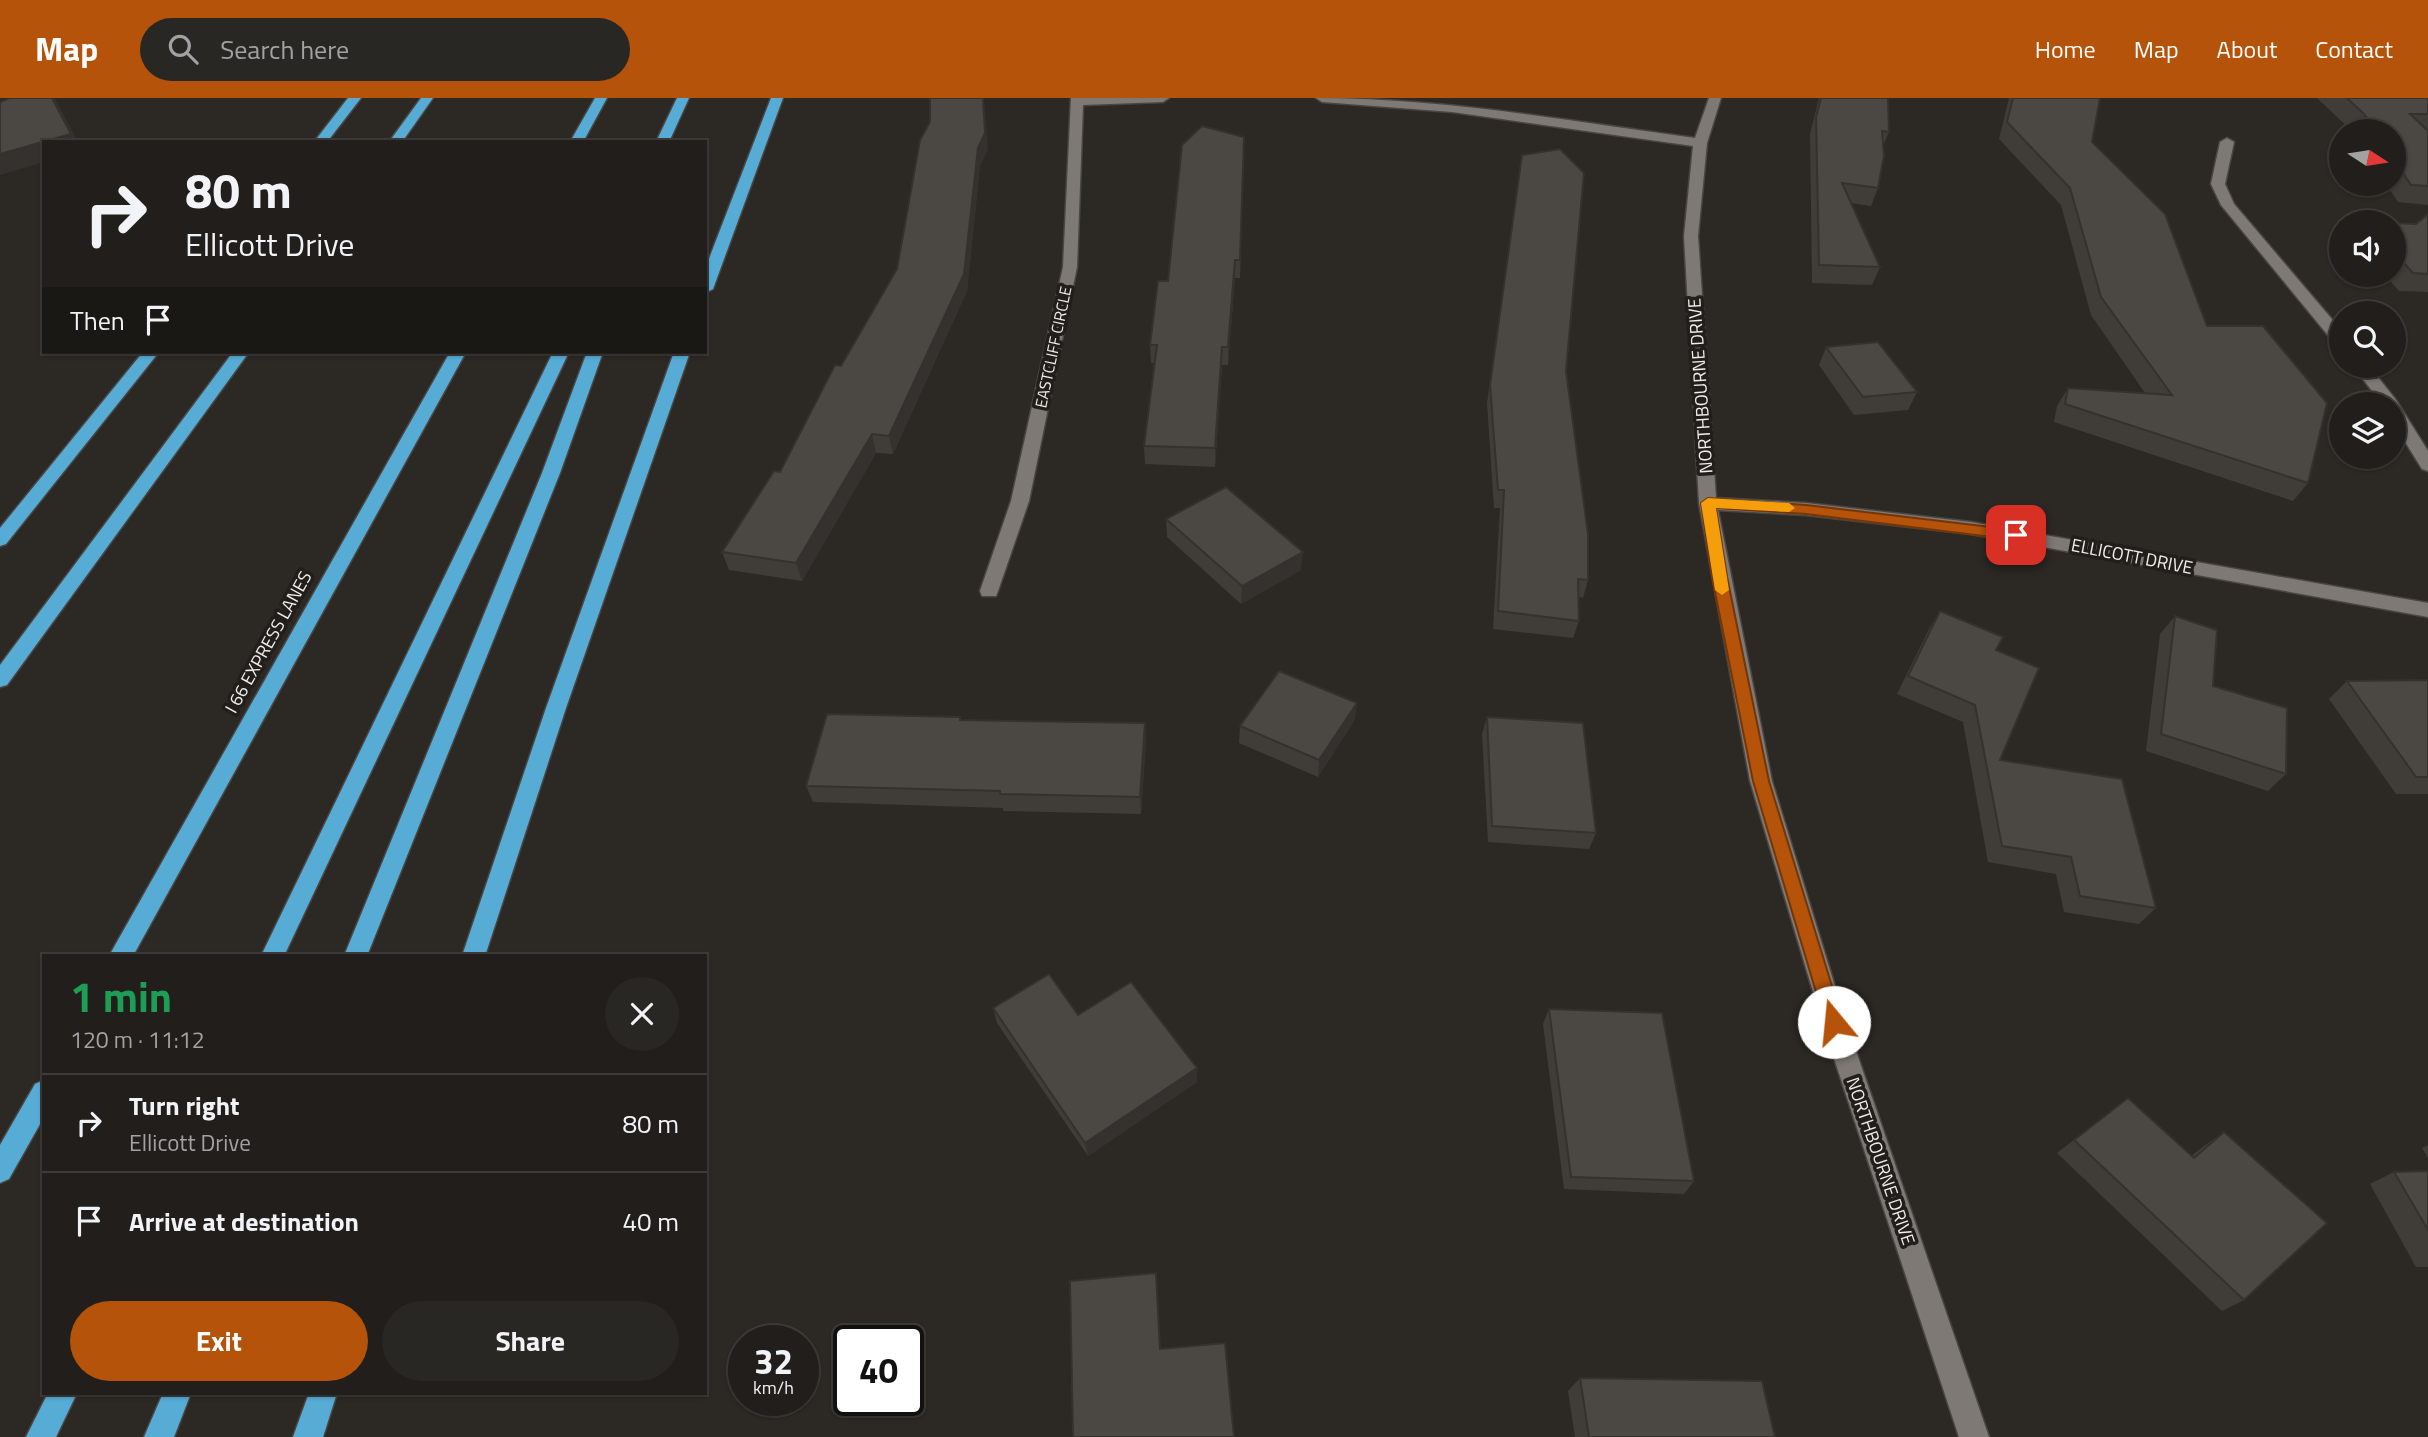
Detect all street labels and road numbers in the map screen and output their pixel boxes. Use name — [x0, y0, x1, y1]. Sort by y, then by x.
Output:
street label: EASTCLIFF CIRCLE — [1028, 284, 1078, 410]
street label: NORTHBOURNE DRIVE — [1680, 297, 1720, 475]
street label: ELLICOTT DRIVE — [2069, 531, 2195, 581]
street label: I 66 EXPRESS LANES — [218, 566, 318, 718]
street label: NORTHBOURNE DRIVE — [1840, 1073, 1922, 1249]

